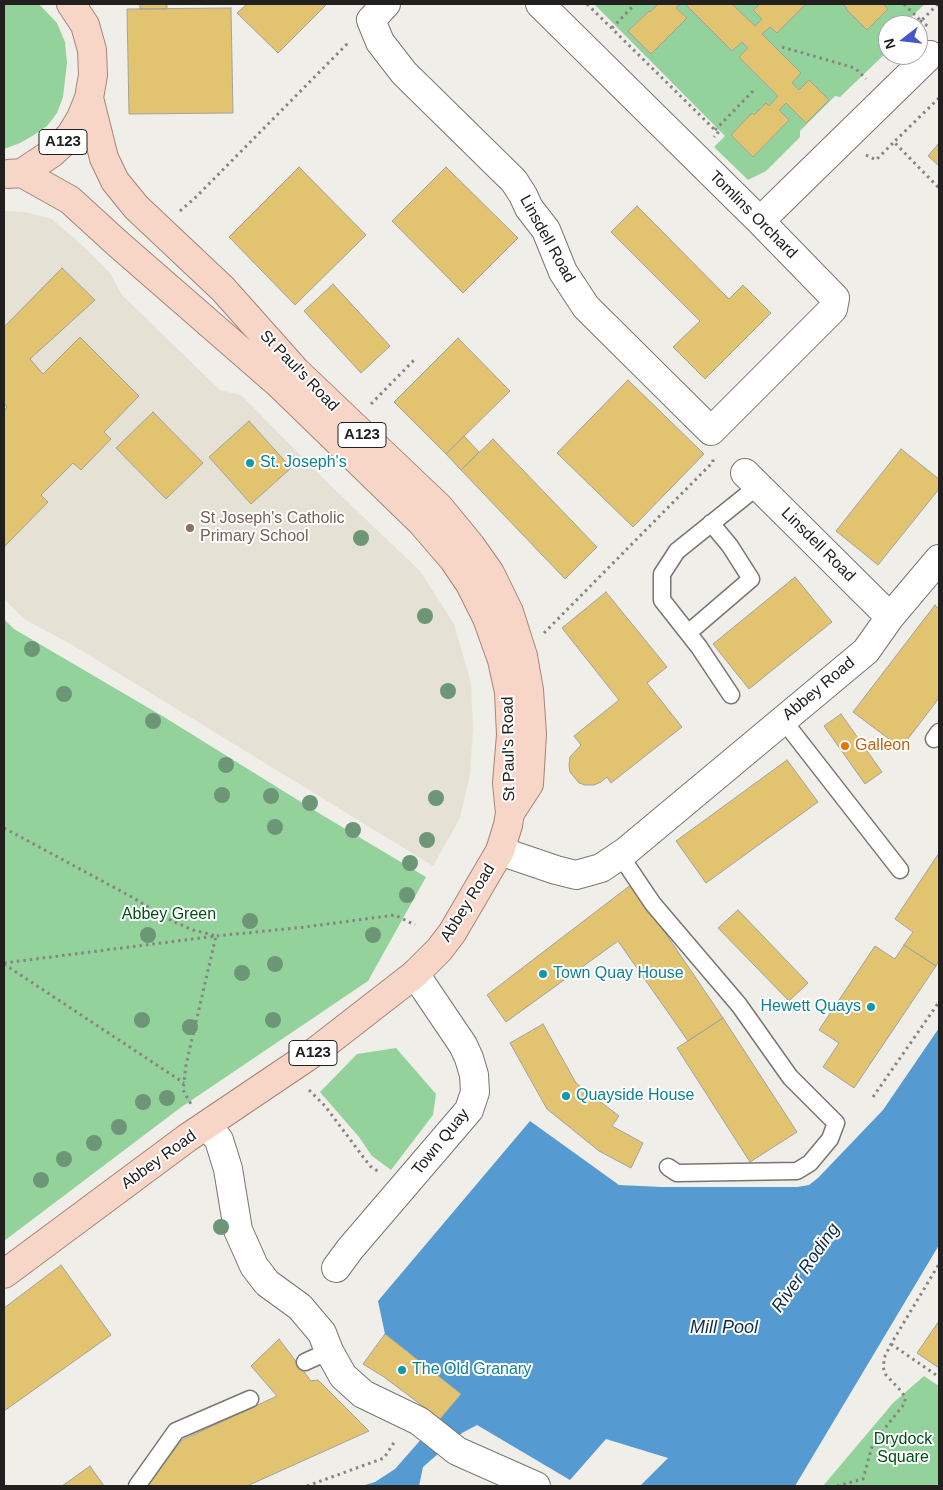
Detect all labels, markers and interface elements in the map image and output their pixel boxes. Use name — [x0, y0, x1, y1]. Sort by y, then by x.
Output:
north arrow — [878, 15, 928, 65]
text: N — [880, 37, 899, 51]
road number: A123 — [39, 130, 87, 154]
street label: Tomlins Orchard — [705, 167, 801, 263]
street label: Linsdell Road — [515, 192, 579, 286]
street label: St Paul's Road — [256, 326, 342, 416]
road number: A123 — [338, 422, 386, 448]
place label: St. Joseph's — [260, 453, 347, 473]
marker: St. Joseph's — [244, 457, 256, 469]
street label: Linsdell Road — [777, 504, 859, 586]
place label: St Joseph's Catholic Primary School — [200, 509, 344, 547]
marker: St Joseph's Catholic Primary School — [184, 522, 196, 534]
street label: Abbey Road — [779, 653, 859, 725]
street label: St Paul's Road — [498, 696, 520, 802]
place label: Galleon — [855, 736, 910, 756]
marker: Galleon — [839, 740, 851, 752]
street label: Abbey Road — [437, 861, 499, 945]
park label: Abbey Green — [122, 905, 216, 925]
place label: Town Quay House — [553, 964, 684, 984]
marker: Town Quay House — [537, 968, 549, 980]
place label: Hewett Quays — [761, 997, 861, 1017]
marker: Hewett Quays — [865, 1001, 877, 1013]
road number: A123 — [289, 1040, 337, 1066]
place label: Quayside House — [576, 1086, 694, 1106]
marker: Quayside House — [560, 1090, 572, 1102]
street label: Town Quay — [408, 1105, 474, 1179]
street label: Abbey Road — [118, 1126, 200, 1194]
water label: River Roding — [767, 1219, 845, 1317]
water label: Mill Pool — [690, 1317, 758, 1339]
place label: The Old Granary — [412, 1360, 531, 1380]
marker: The Old Granary — [396, 1364, 408, 1376]
park label: Drydock Square — [874, 1430, 932, 1468]

